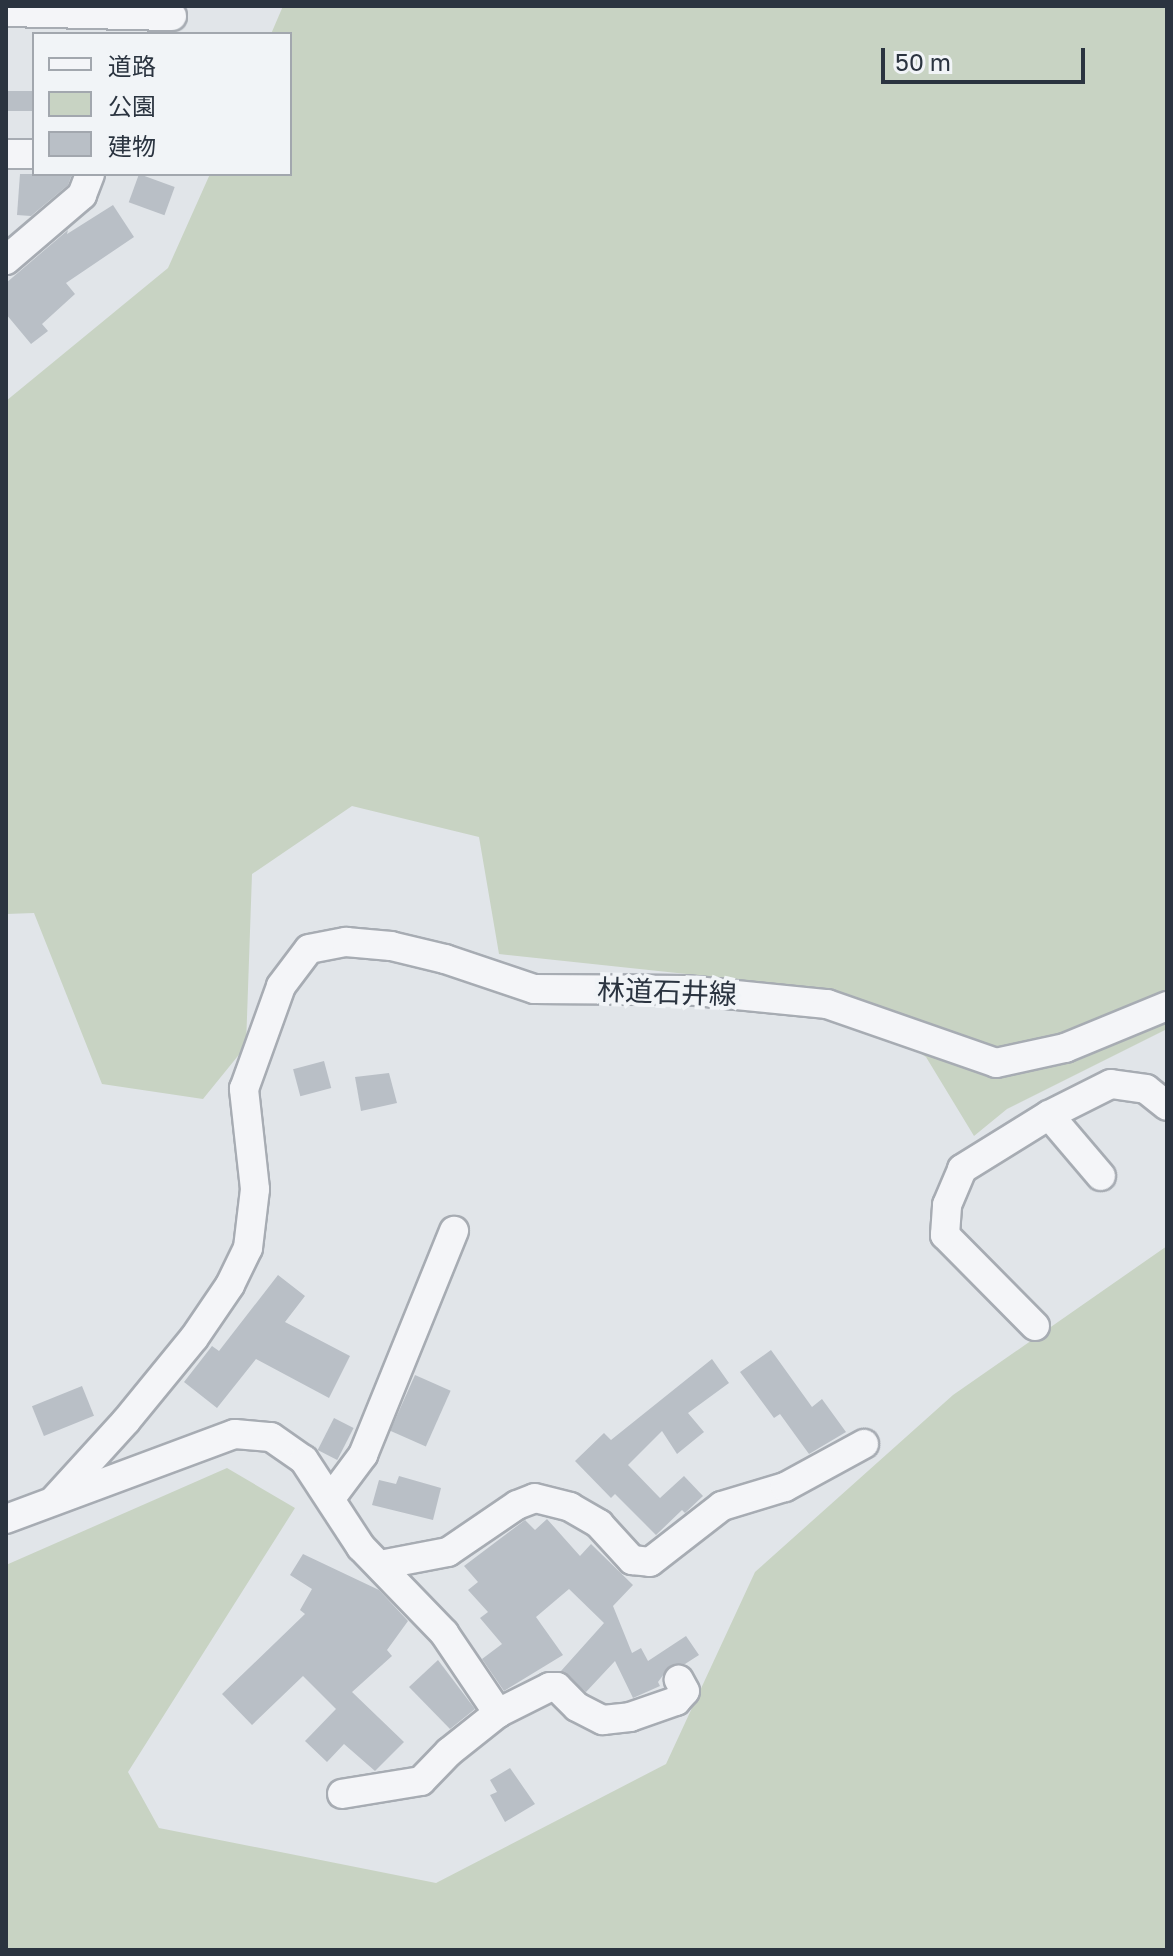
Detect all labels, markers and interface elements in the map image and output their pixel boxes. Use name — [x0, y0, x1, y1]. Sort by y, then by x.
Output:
legend — [32, 32, 292, 176]
scale bar — [885, 32, 1089, 82]
text: 50 m — [895, 47, 951, 76]
text: 道路 — [108, 51, 156, 80]
text: 公園 — [108, 91, 156, 120]
text: 建物 — [108, 131, 156, 160]
street label: 林道石井線 — [596, 973, 738, 1011]

